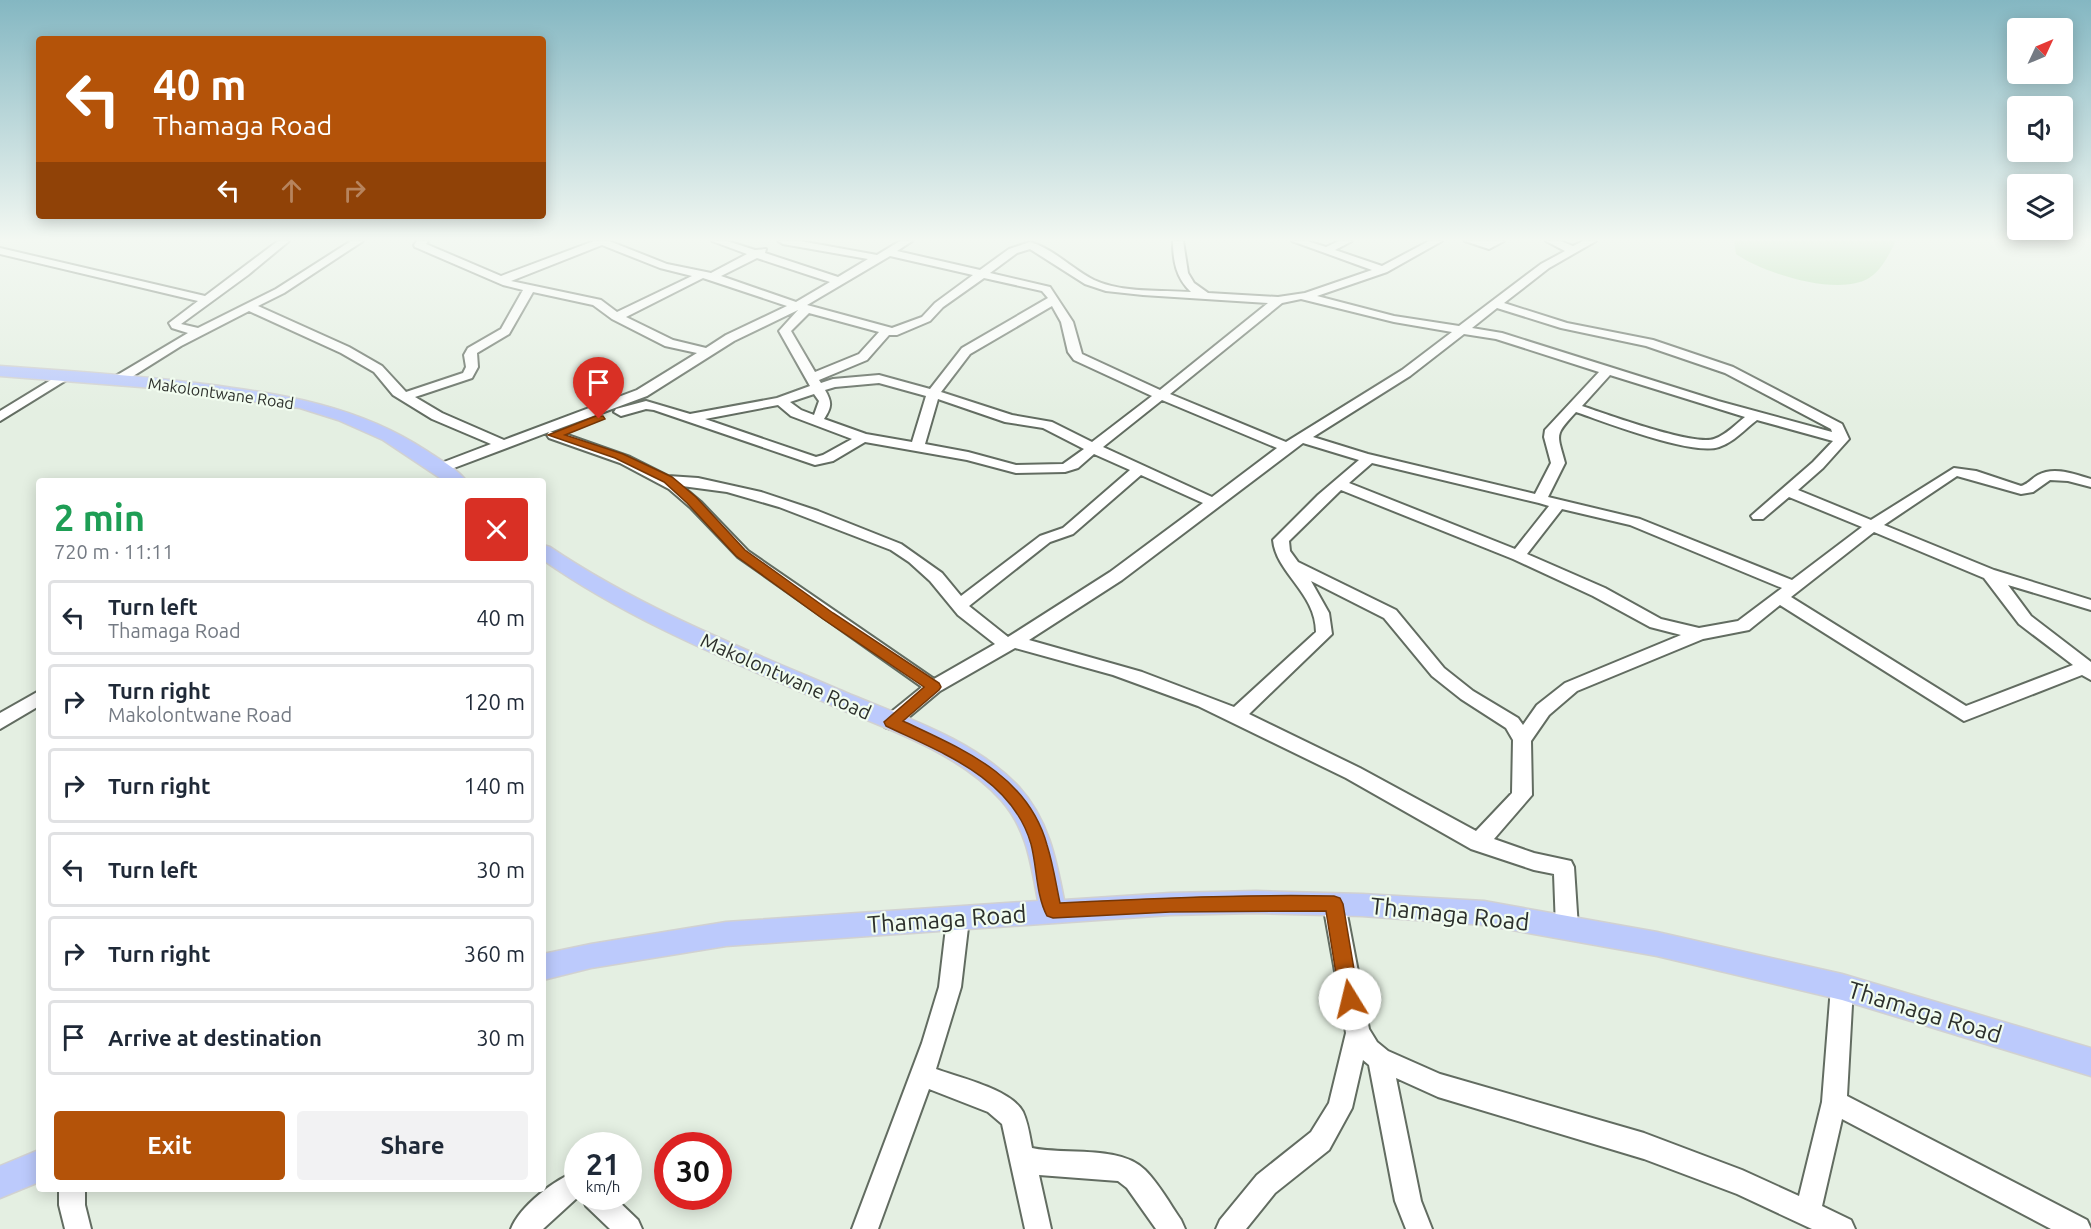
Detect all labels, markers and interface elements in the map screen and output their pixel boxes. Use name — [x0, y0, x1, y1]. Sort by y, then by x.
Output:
north arrow — [2007, 18, 2073, 84]
map controls — [2007, 18, 2073, 240]
icon: left — [54, 60, 132, 138]
text: 40 m — [153, 61, 247, 108]
button: sound — [2007, 96, 2073, 162]
text: Thamaga Road — [153, 110, 332, 140]
icon: left — [212, 174, 245, 207]
icon: ahead — [275, 174, 308, 207]
icon: right — [338, 174, 371, 207]
button: layers — [2007, 174, 2073, 240]
pin — [573, 357, 624, 419]
icon: arrive — [582, 366, 615, 399]
street label: Makolontwane Road — [147, 374, 295, 412]
text: 2 min — [54, 497, 145, 538]
button: close — [465, 498, 528, 561]
text: 720 m · 11:11 — [54, 540, 174, 563]
text: Turn left — [108, 594, 198, 619]
icon: left — [57, 601, 90, 634]
text: 40 m — [476, 605, 525, 630]
text: Thamaga Road — [108, 619, 241, 642]
street label: Makolontwane Road — [697, 628, 875, 724]
text: Turn right — [108, 678, 210, 703]
icon: right — [57, 685, 90, 718]
text: 120 m — [464, 689, 525, 714]
text: Makolontwane Road — [108, 703, 292, 726]
icon: right — [57, 769, 90, 802]
text: Turn right — [108, 773, 210, 798]
text: 140 m — [464, 773, 525, 798]
icon: left — [57, 853, 90, 886]
text: Turn left — [108, 857, 198, 882]
text: 30 m — [476, 857, 525, 882]
street label: Thamaga Road — [1369, 892, 1531, 936]
street label: Thamaga Road — [867, 900, 1027, 938]
icon: right — [57, 937, 90, 970]
text: Turn right — [108, 941, 210, 966]
text: 360 m — [464, 941, 525, 966]
position arrow — [1318, 967, 1382, 1031]
street label: Thamaga Road — [1845, 976, 2005, 1048]
icon: arrive — [57, 1021, 90, 1054]
text: Arrive at destination — [108, 1025, 322, 1050]
text: 30 m — [476, 1025, 525, 1050]
button: Exit — [54, 1111, 285, 1180]
button: Share — [297, 1111, 528, 1180]
speed limit sign: 30 — [654, 1132, 732, 1210]
text: 21 — [586, 1147, 620, 1181]
text: km/h — [586, 1178, 620, 1195]

